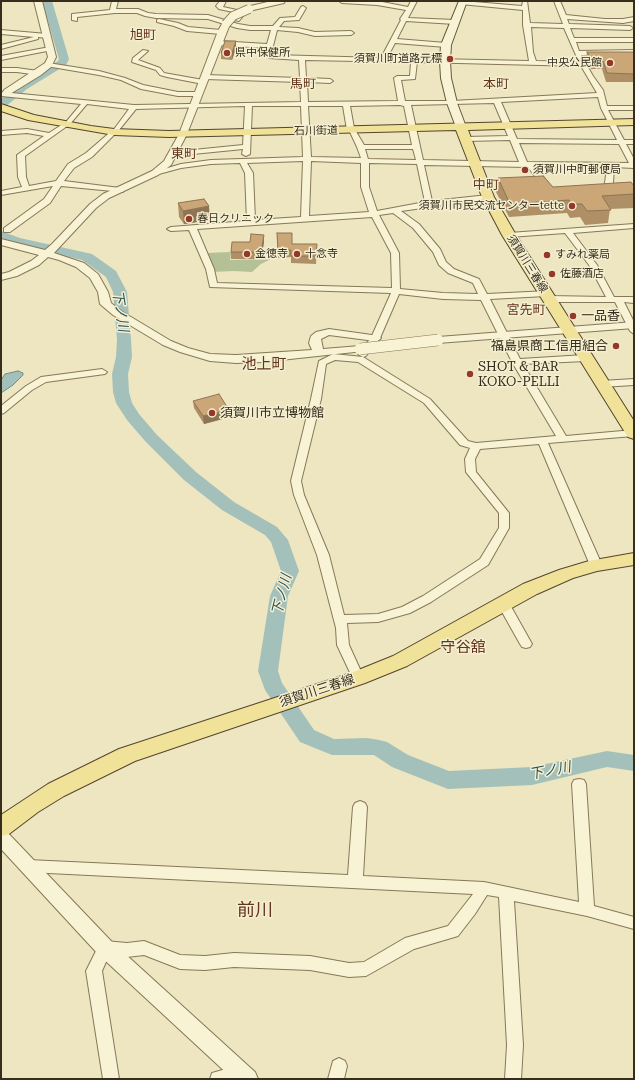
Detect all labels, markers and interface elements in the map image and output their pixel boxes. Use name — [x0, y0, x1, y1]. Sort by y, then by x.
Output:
district label: 旭町 — [130, 27, 156, 43]
place label: 県中保健所 — [235, 46, 290, 60]
marker: 県中保健所 — [222, 48, 232, 58]
place label: 須賀川町道路元標 — [354, 52, 442, 66]
marker: 須賀川町道路元標 — [445, 54, 455, 64]
place label: 中央公民館 — [547, 56, 602, 70]
marker: 中央公民館 — [605, 58, 615, 68]
district label: 馬町 — [290, 76, 316, 92]
district label: 本町 — [483, 76, 509, 92]
street label: 石川街道 — [294, 124, 338, 138]
district label: 東町 — [171, 146, 197, 162]
place label: 須賀川中町郵便局 — [533, 163, 621, 177]
marker: 須賀川中町郵便局 — [520, 165, 530, 175]
district label: 中町 — [473, 177, 499, 193]
place label: 須賀川市民交流センターtette — [419, 199, 564, 213]
marker: 須賀川市民交流センターtette — [567, 201, 577, 211]
place label: 春日クリニック — [197, 212, 274, 226]
marker: 春日クリニック — [184, 214, 194, 224]
street label: 須賀川三春線 — [504, 233, 550, 295]
place label: 金徳寺 — [255, 247, 288, 261]
place label: 十念寺 — [305, 247, 338, 261]
place label: すみれ薬局 — [555, 248, 610, 262]
marker: 金徳寺 — [242, 249, 252, 259]
marker: 十念寺 — [292, 249, 302, 259]
marker: すみれ薬局 — [542, 250, 552, 260]
place label: 佐藤酒店 — [560, 267, 604, 281]
marker: 佐藤酒店 — [547, 269, 557, 279]
water label: 下ノ川 — [108, 289, 132, 333]
district label: 宮先町 — [507, 302, 545, 318]
place label: 一品香 — [581, 308, 620, 324]
marker: 一品香 — [568, 311, 578, 321]
place label: 福島県商工信用組合 — [491, 338, 608, 354]
marker: 福島県商工信用組合 — [611, 341, 621, 351]
district label: 池上町 — [242, 356, 286, 374]
place label: SHOT & BAR KOKO-PELLI — [478, 359, 560, 390]
marker: SHOT & BAR KOKO-PELLI — [465, 369, 475, 379]
place label: 須賀川市立博物館 — [220, 405, 324, 421]
marker: 須賀川市立博物館 — [207, 408, 217, 418]
water label: 下ノ川 — [269, 573, 295, 617]
district label: 守谷舘 — [441, 639, 485, 657]
street label: 須賀川三春線 — [277, 672, 357, 710]
water label: 下ノ川 — [528, 759, 572, 783]
district label: 前川 — [237, 900, 273, 922]

